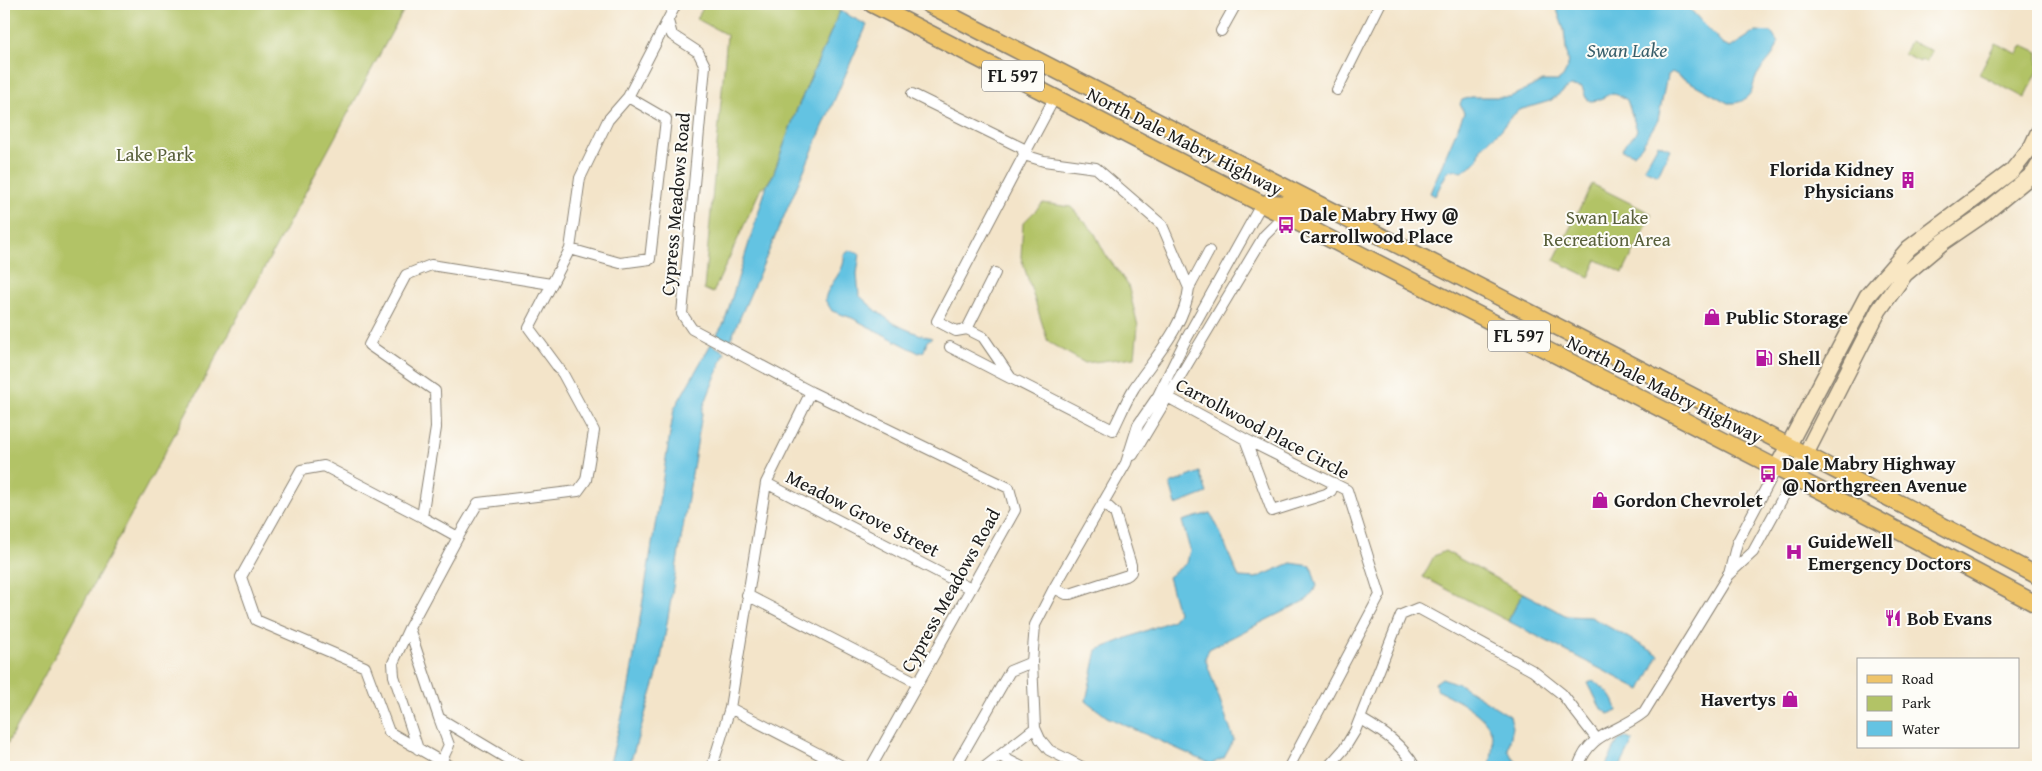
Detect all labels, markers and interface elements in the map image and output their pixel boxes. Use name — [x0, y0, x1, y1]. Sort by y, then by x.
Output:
water label: Swan Lake — [1587, 35, 1667, 64]
road number: FL 597 — [982, 60, 1044, 92]
street label: North Dale Mabry Highway — [1082, 79, 1288, 203]
street label: Cypress Meadows Road — [653, 110, 697, 297]
park label: Lake Park — [116, 140, 194, 168]
place label: Florida Kidney Physicians — [1770, 155, 1894, 205]
building icon: Florida Kidney Physicians — [1898, 170, 1918, 190]
place label: Dale Mabry Hwy @ Carrollwood Place — [1300, 200, 1459, 250]
park label: Swan Lake Recreation Area — [1543, 203, 1671, 253]
bus stop icon: Dale Mabry Hwy @ Carrollwood Place — [1276, 215, 1296, 235]
place label: Public Storage — [1726, 303, 1848, 331]
shop icon: Public Storage — [1702, 307, 1722, 327]
road number: FL 597 — [1488, 321, 1550, 352]
street label: North Dale Mabry Highway — [1562, 327, 1768, 451]
place label: Shell — [1778, 344, 1820, 372]
fuel station icon: Shell — [1754, 348, 1774, 368]
street label: Carrollwood Place Circle — [1171, 370, 1355, 486]
place label: Dale Mabry Highway @ Northgreen Avenue — [1782, 449, 1967, 499]
street label: Meadow Grove Street — [781, 462, 945, 564]
bus stop icon: Dale Mabry Highway @ Northgreen Avenue — [1758, 464, 1778, 484]
place label: Gordon Chevrolet — [1614, 486, 1763, 514]
shop icon: Gordon Chevrolet — [1590, 490, 1610, 510]
street label: Cypress Meadows Road — [893, 502, 1007, 677]
place label: GuideWell Emergency Doctors — [1808, 527, 1971, 577]
hospital icon: GuideWell Emergency Doctors — [1784, 542, 1804, 562]
place label: Bob Evans — [1907, 604, 1992, 632]
restaurant icon: Bob Evans — [1883, 608, 1903, 628]
legend — [1857, 658, 2020, 748]
text: Road — [1902, 668, 1933, 689]
place label: Havertys — [1701, 685, 1776, 713]
shop icon: Havertys — [1780, 689, 1800, 709]
text: Park — [1902, 692, 1931, 713]
text: Water — [1902, 718, 1940, 739]

